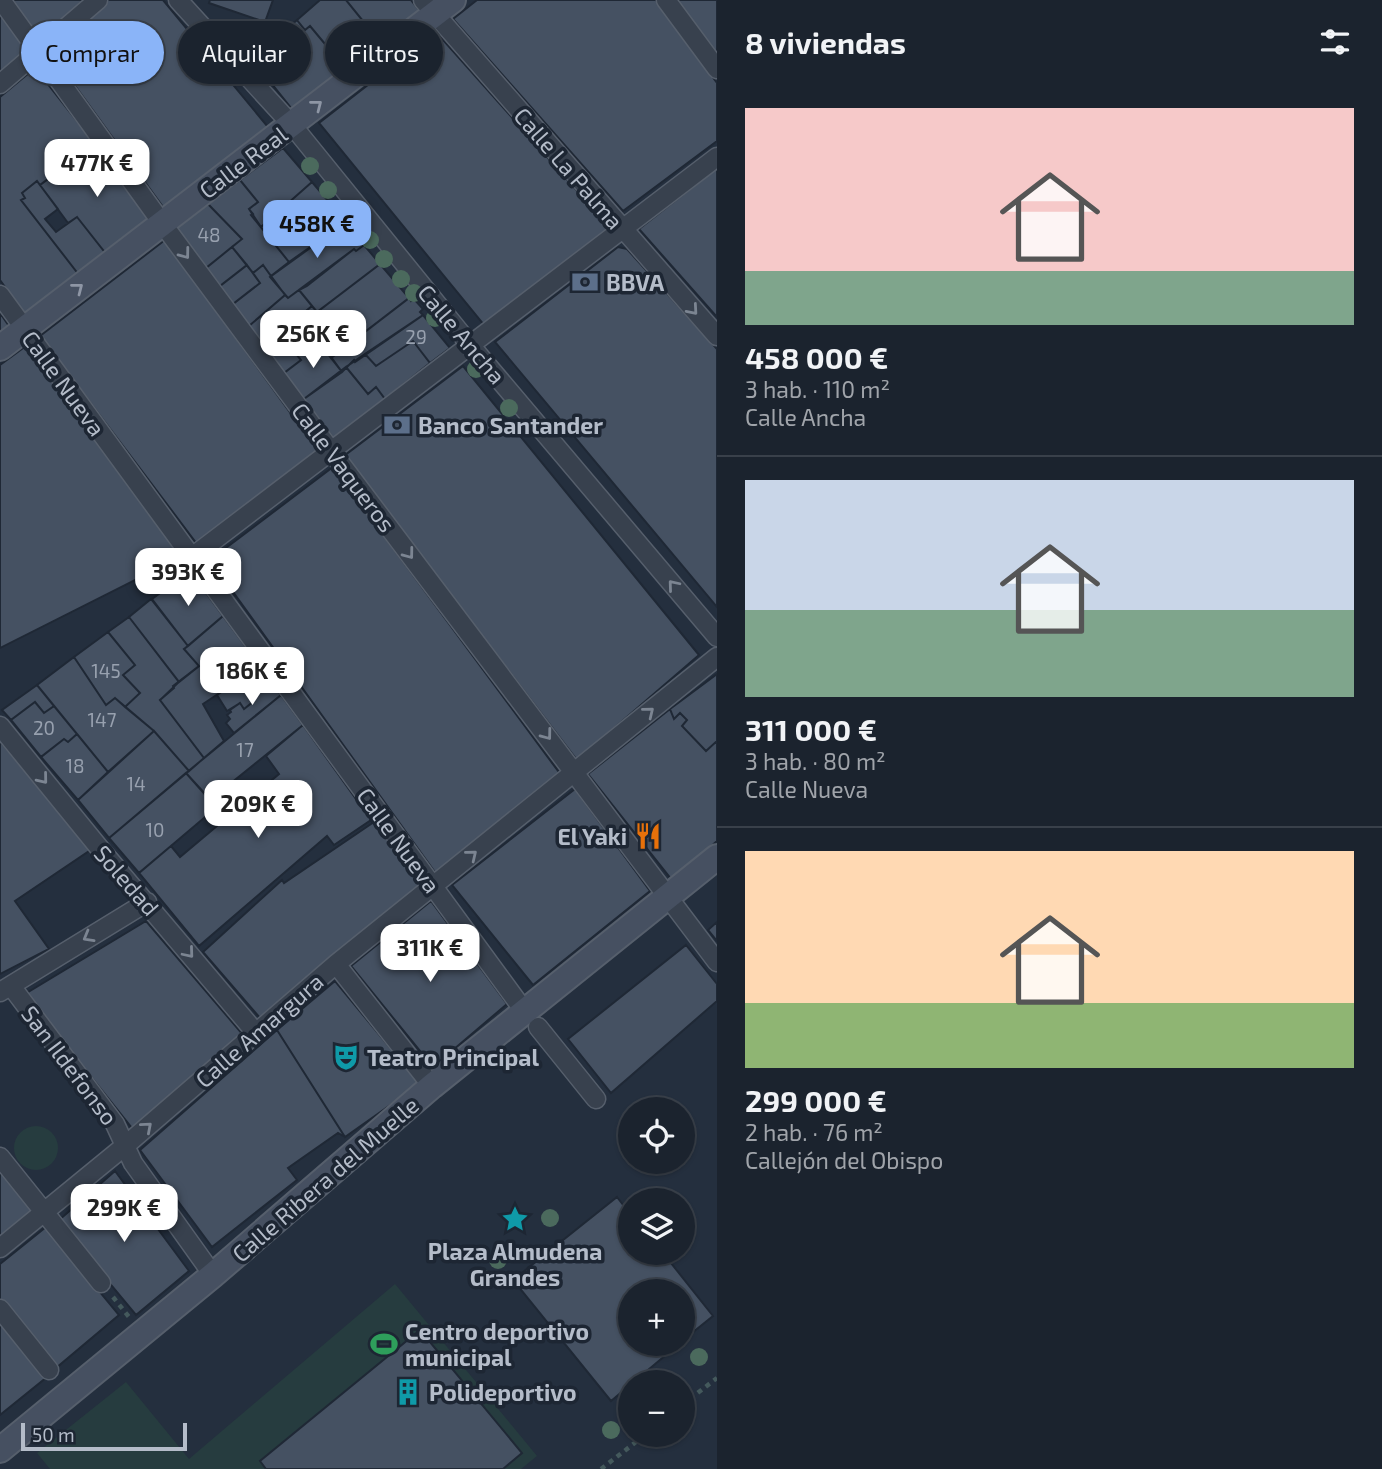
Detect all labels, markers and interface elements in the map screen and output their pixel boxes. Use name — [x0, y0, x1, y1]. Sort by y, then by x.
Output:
chip: Comprar — [21, 21, 164, 84]
chip: Alquilar — [178, 21, 311, 84]
chip: Filtros — [325, 21, 443, 84]
icon: filters — [1316, 23, 1354, 61]
text: 8 viviendas — [745, 24, 906, 60]
one-way arrow — [310, 100, 322, 113]
street label: Calle La Palma — [509, 101, 629, 235]
street label: Calle Real — [194, 120, 293, 204]
pin: 477K € — [40, 140, 154, 199]
text: 477K € — [60, 148, 134, 176]
icon: home — [987, 154, 1113, 280]
pin: 458K € — [260, 201, 374, 260]
text: 458K € — [279, 209, 355, 237]
house number: 48 — [197, 223, 221, 246]
one-way arrow — [177, 246, 189, 259]
bank icon: BBVA — [570, 267, 600, 297]
place label: BBVA — [606, 268, 664, 296]
street label: Calle Ancha — [412, 279, 512, 389]
one-way arrow — [71, 283, 83, 296]
one-way arrow — [685, 301, 698, 314]
pin: 256K € — [256, 310, 370, 370]
text: 256K € — [276, 319, 350, 347]
street label: Calle Nueva — [16, 325, 112, 441]
house number: 29 — [405, 325, 427, 348]
text: 458 000 € — [745, 339, 888, 375]
text: 3 hab. · 110 m² — [745, 375, 890, 403]
street label: Calle Vaqueros — [286, 397, 402, 537]
text: Calle Ancha — [745, 403, 866, 431]
bank icon: Banco Santander — [382, 410, 412, 440]
place label: Banco Santander — [418, 411, 603, 439]
icon: home — [987, 526, 1113, 652]
one-way arrow — [401, 546, 414, 558]
pin: 393K € — [131, 548, 245, 608]
text: 393K € — [151, 557, 225, 585]
one-way arrow — [669, 580, 681, 593]
pin: 186K € — [195, 648, 309, 707]
text: 186K € — [216, 656, 288, 684]
house number: 145 — [91, 659, 121, 682]
house number: 147 — [88, 708, 117, 731]
one-way arrow — [640, 708, 653, 720]
text: 311 000 € — [745, 711, 877, 747]
house number: 20 — [33, 716, 55, 739]
one-way arrow — [539, 727, 551, 739]
house number: 17 — [236, 738, 254, 761]
text: 3 hab. · 80 m² — [745, 747, 886, 775]
house number: 18 — [65, 754, 85, 777]
one-way arrow — [35, 770, 47, 783]
house number: 14 — [126, 772, 146, 795]
text: Calle Nueva — [745, 775, 868, 803]
pin: 209K € — [201, 780, 315, 840]
street label: Calle Nueva — [351, 782, 447, 898]
text: 209K € — [220, 789, 296, 817]
house number: 10 — [145, 818, 165, 841]
restaurant icon: El Yaki — [633, 821, 663, 851]
place label: El Yaki — [557, 822, 627, 850]
street label: Soledad — [89, 839, 165, 921]
one-way arrow — [464, 851, 477, 863]
icon: home — [987, 897, 1113, 1023]
pin: 311K € — [373, 925, 487, 984]
one-way arrow — [83, 929, 96, 942]
text: 311K € — [397, 933, 464, 961]
one-way arrow — [181, 945, 193, 958]
street label: Calle Amargura — [189, 967, 329, 1093]
street label: San Ildefonso — [16, 1000, 124, 1130]
theatre icon: Teatro Principal — [331, 1042, 361, 1072]
place label: Teatro Principal — [367, 1043, 539, 1071]
text: 299 000 € — [745, 1082, 887, 1118]
street label: Calle Ribera del Muelle — [226, 1090, 424, 1268]
map controls — [618, 1097, 695, 1447]
button: locate — [618, 1097, 695, 1174]
text: 2 hab. · 76 m² — [745, 1118, 883, 1146]
one-way arrow — [139, 1123, 152, 1135]
text: Callejón del Obispo — [745, 1146, 943, 1174]
pin: 299K € — [67, 1184, 181, 1244]
button: layers — [618, 1188, 695, 1265]
text: 299K € — [87, 1193, 161, 1221]
place icon: Plaza Almudena Grandes — [500, 1204, 530, 1234]
place label: Plaza Almudena Grandes — [428, 1237, 602, 1291]
button: + — [618, 1279, 695, 1356]
place label: Centro deportivo municipal — [405, 1317, 589, 1371]
sports icon: Centro deportivo municipal — [369, 1329, 399, 1359]
button: − — [618, 1370, 695, 1447]
building icon: Polideportivo — [393, 1377, 423, 1407]
place label: Polideportivo — [429, 1378, 577, 1406]
scale bar — [21, 1420, 187, 1452]
text: 50 m — [32, 1423, 75, 1446]

